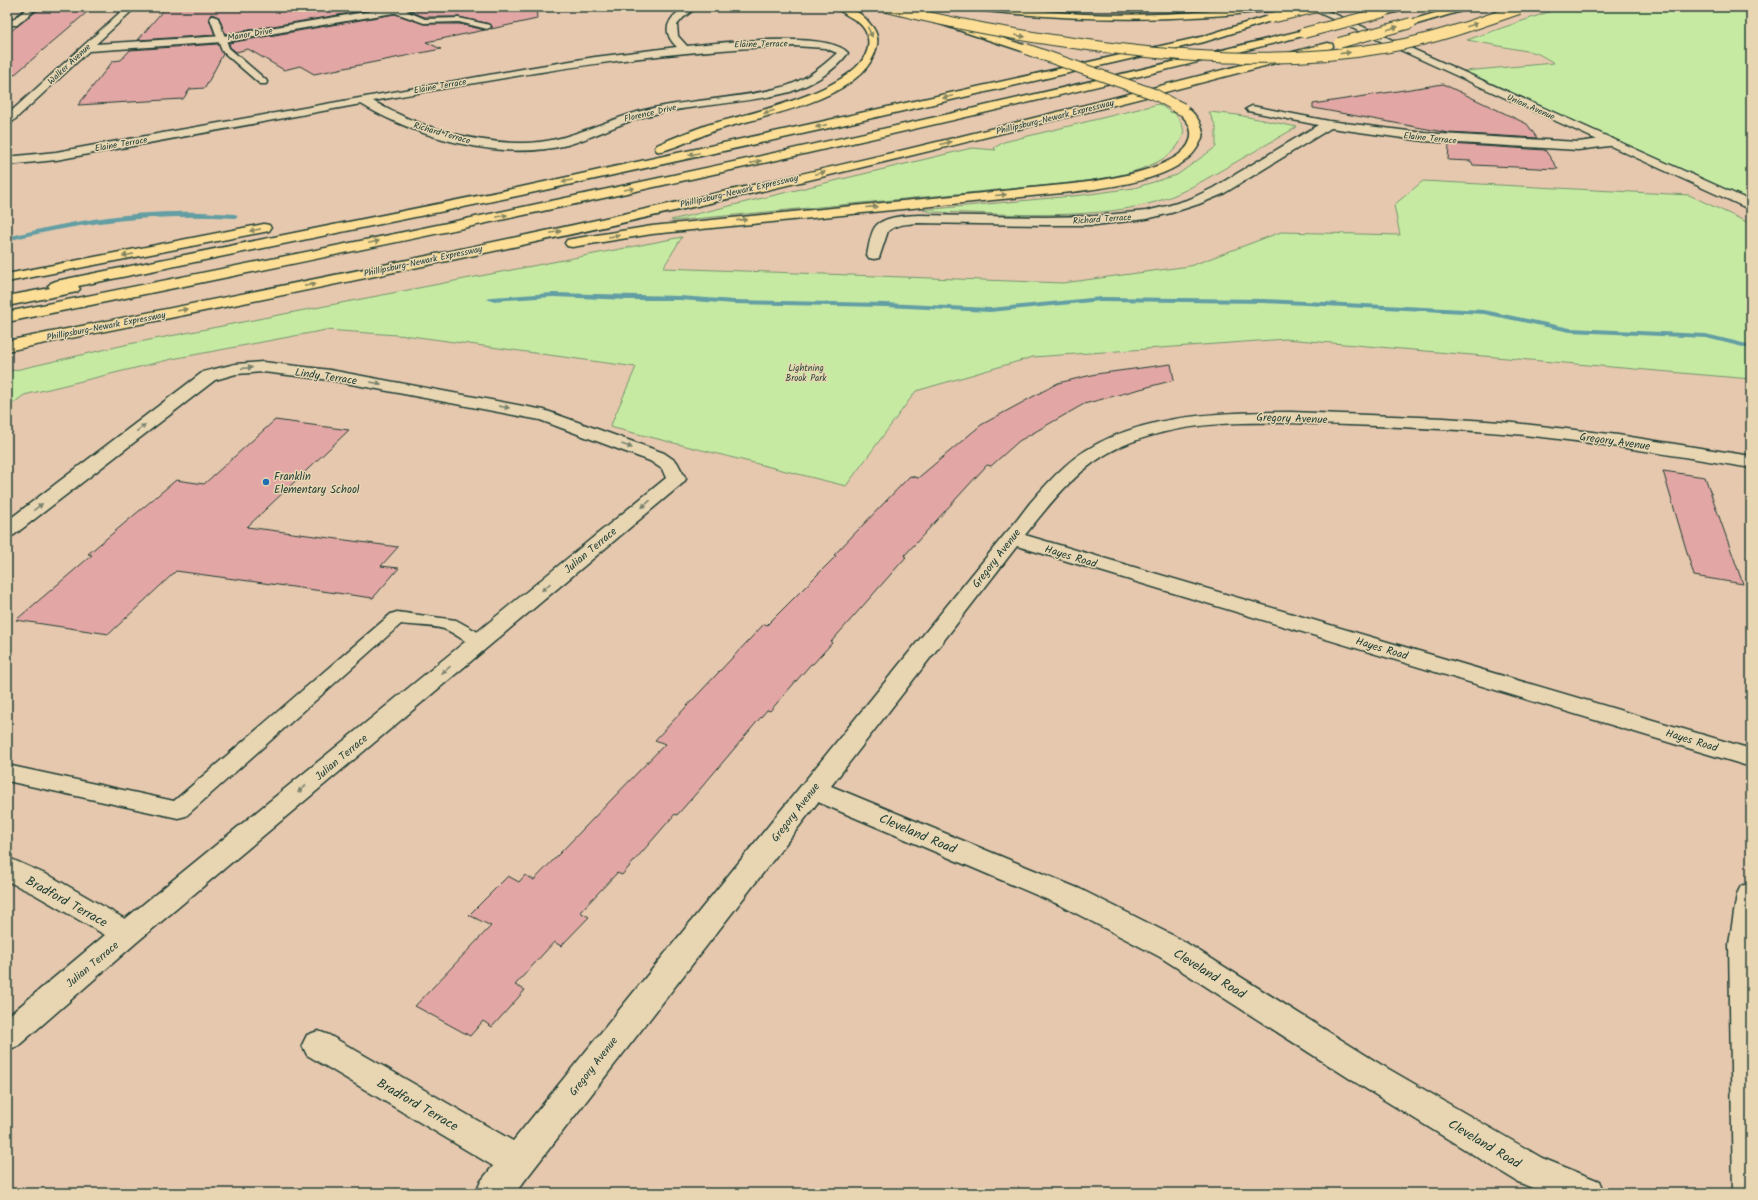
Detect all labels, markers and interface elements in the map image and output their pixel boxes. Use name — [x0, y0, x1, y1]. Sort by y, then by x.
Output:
one-way arrow — [1466, 22, 1478, 28]
street label: Manor Drive — [226, 24, 274, 45]
one-way arrow — [1387, 25, 1399, 31]
one-way arrow — [867, 26, 873, 37]
one-way arrow — [1014, 33, 1026, 39]
street label: Elaine Terrace — [734, 37, 788, 52]
street label: Walker Avenue — [44, 40, 95, 89]
one-way arrow — [1339, 50, 1351, 56]
street label: Elaine Terrace — [412, 74, 468, 99]
street label: Union Avenue — [1504, 90, 1557, 125]
one-way arrow — [942, 95, 954, 101]
street label: Phillipsburg-Newark Expressway — [995, 95, 1116, 139]
street label: Florence Drive — [622, 100, 678, 127]
one-way arrow — [763, 109, 775, 115]
street label: Richard Terrace — [412, 118, 472, 149]
one-way arrow — [815, 123, 828, 129]
street label: Elaine Terrace — [1403, 128, 1457, 149]
street label: Elaine Terrace — [93, 132, 149, 157]
one-way arrow — [940, 140, 952, 146]
one-way arrow — [688, 151, 701, 157]
one-way arrow — [750, 158, 762, 164]
street label: Phillipsburg-Newark Expressway — [679, 170, 800, 212]
one-way arrow — [813, 170, 826, 176]
one-way arrow — [561, 178, 573, 184]
one-way arrow — [623, 186, 635, 192]
one-way arrow — [995, 192, 1007, 198]
one-way arrow — [866, 204, 878, 211]
street label: Richard Terrace — [1072, 210, 1132, 229]
one-way arrow — [496, 213, 508, 219]
one-way arrow — [736, 217, 748, 223]
one-way arrow — [249, 227, 262, 233]
one-way arrow — [550, 229, 562, 235]
one-way arrow — [607, 233, 620, 239]
one-way arrow — [368, 239, 381, 245]
street label: Phillipsburg-Newark Expressway — [362, 241, 485, 281]
one-way arrow — [122, 252, 134, 258]
one-way arrow — [304, 281, 316, 287]
street label: Phillipsburg-Newark Expressway — [45, 307, 168, 345]
one-way arrow — [176, 307, 189, 313]
park label: Lightning Brook Park — [785, 361, 827, 386]
street label: Lindy Terrace — [294, 364, 358, 390]
one-way arrow — [241, 365, 253, 372]
one-way arrow — [370, 381, 382, 387]
one-way arrow — [498, 404, 510, 410]
street label: Gregory Avenue — [1256, 409, 1328, 429]
one-way arrow — [136, 424, 147, 432]
street label: Gregory Avenue — [1578, 428, 1651, 456]
one-way arrow — [622, 444, 634, 450]
place label: Franklin Elementary School — [274, 468, 360, 499]
marker: Franklin Elementary School — [261, 477, 271, 487]
one-way arrow — [640, 499, 651, 508]
one-way arrow — [33, 503, 43, 511]
street label: Julian Terrace — [560, 523, 621, 578]
street label: Gregory Avenue — [968, 525, 1026, 592]
street label: Hayes Road — [1042, 540, 1100, 574]
one-way arrow — [540, 583, 551, 591]
street label: Hayes Road — [1353, 632, 1411, 666]
one-way arrow — [440, 666, 451, 675]
street label: Hayes Road — [1663, 724, 1721, 758]
street label: Julian Terrace — [311, 730, 372, 785]
street label: Gregory Avenue — [767, 779, 825, 846]
one-way arrow — [297, 784, 308, 793]
street label: Cleveland Road — [876, 809, 960, 860]
street label: Bradford Terrace — [21, 871, 111, 934]
street label: Julian Terrace — [62, 937, 123, 992]
street label: Cleveland Road — [1169, 944, 1250, 1005]
street label: Gregory Avenue — [565, 1033, 623, 1100]
street label: Bradford Terrace — [373, 1073, 462, 1137]
street label: Cleveland Road — [1444, 1114, 1525, 1175]

